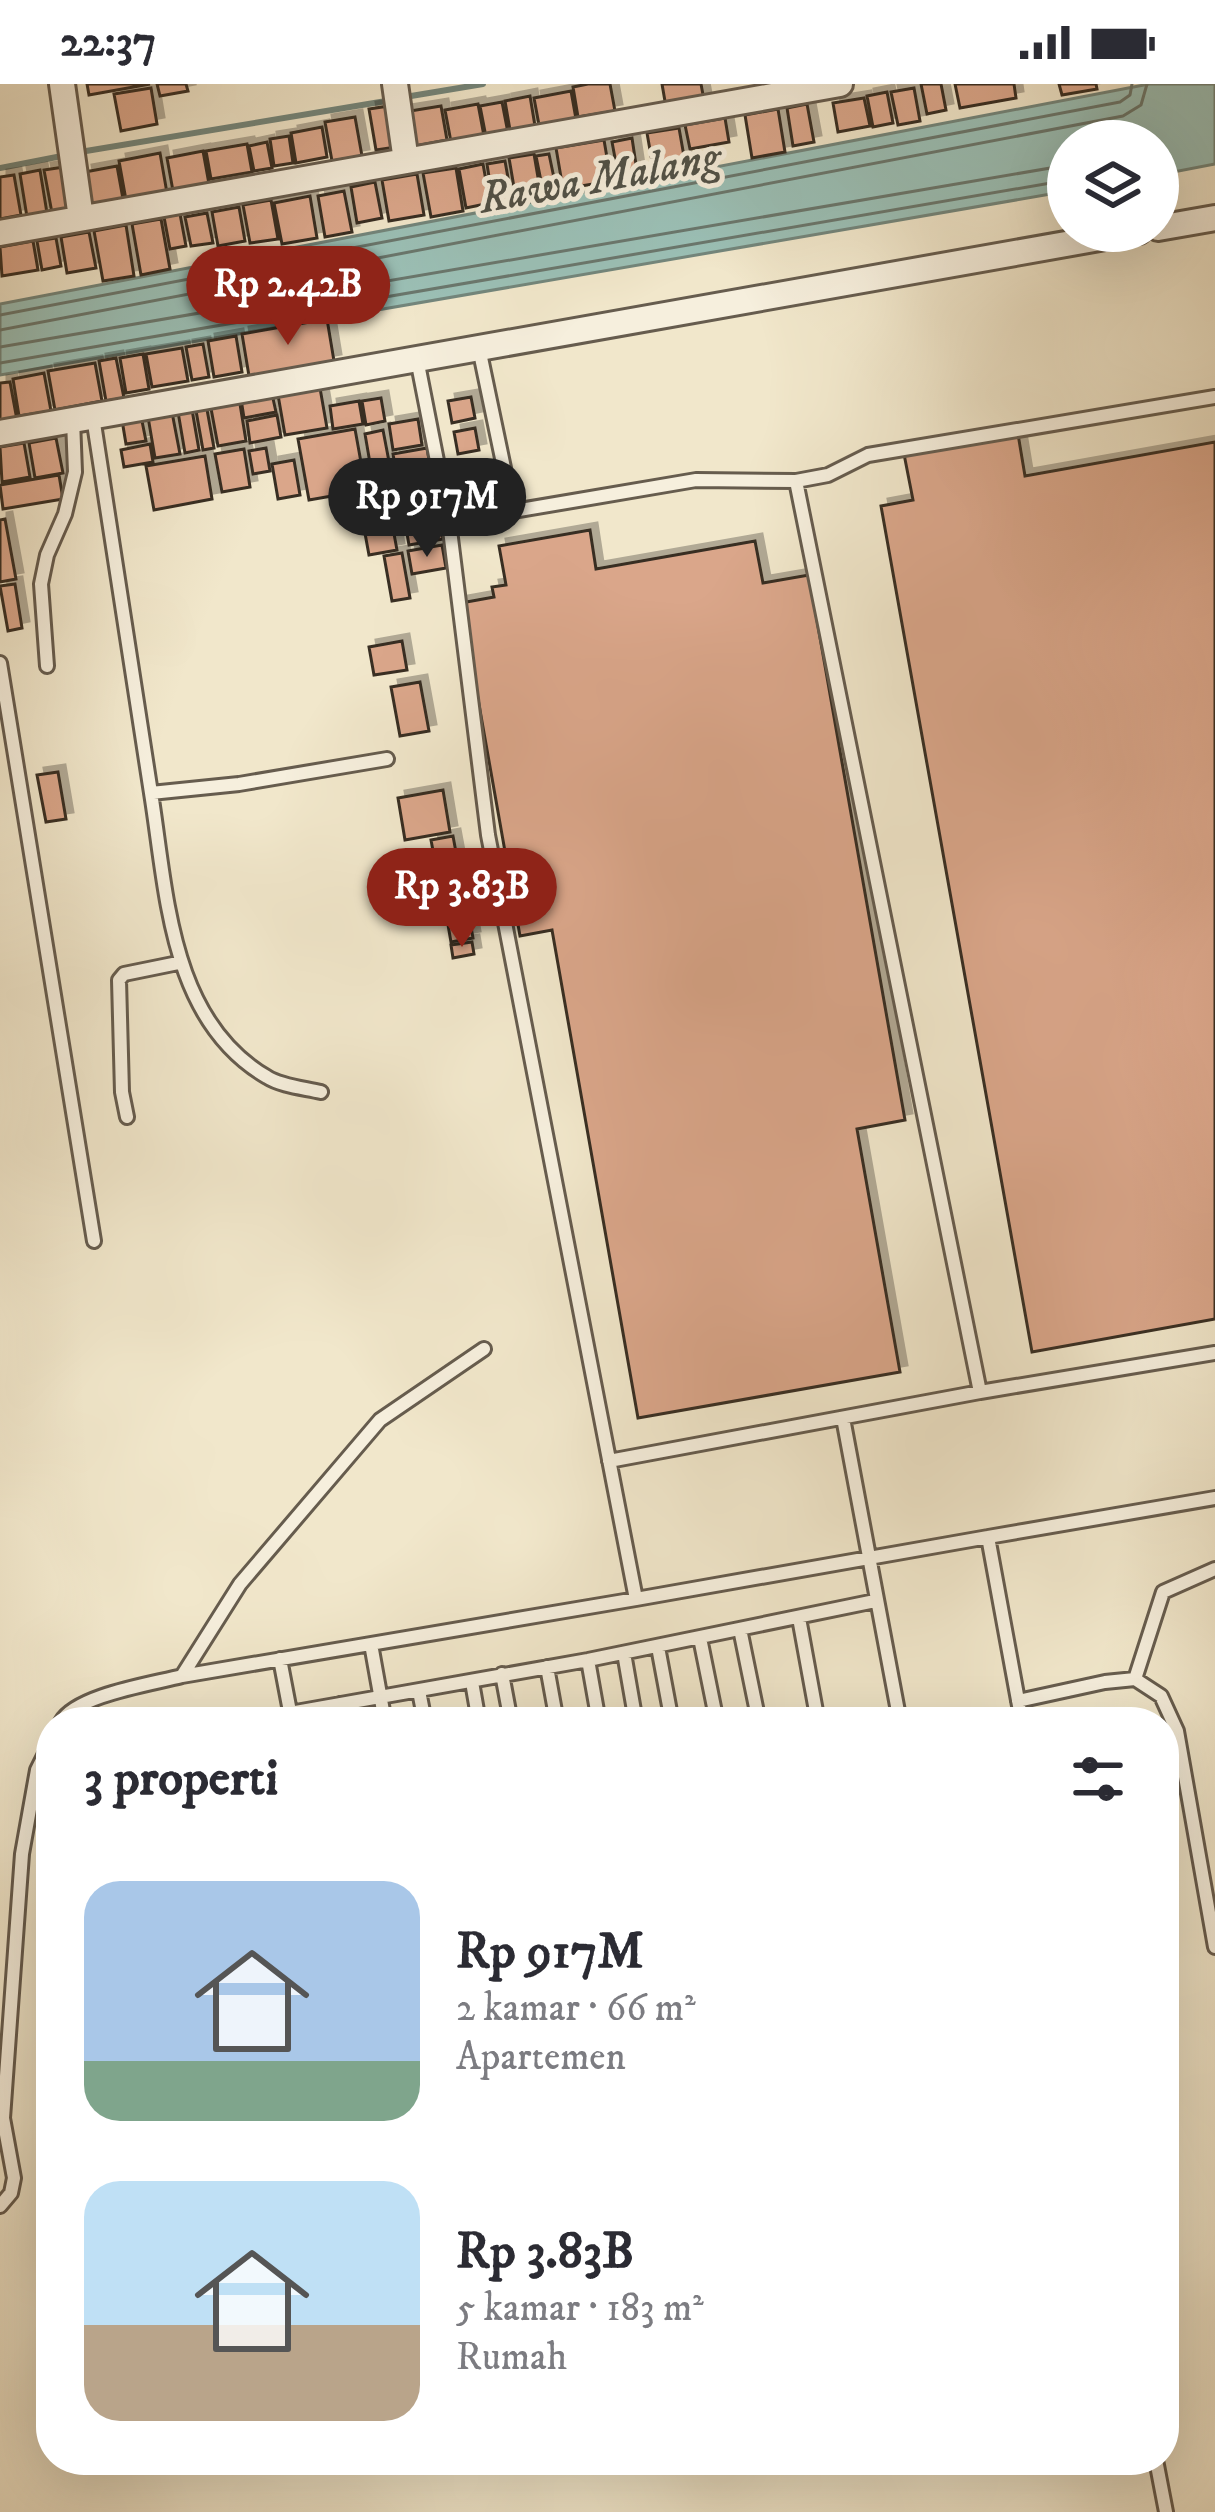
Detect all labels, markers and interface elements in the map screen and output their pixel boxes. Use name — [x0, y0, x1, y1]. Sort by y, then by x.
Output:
text: 22:37 — [60, 14, 156, 70]
map controls — [1047, 120, 1179, 252]
button: layers — [1047, 120, 1179, 252]
water label: Rawa Malang — [474, 130, 728, 228]
pin: Rp 2.42B — [164, 246, 412, 348]
text: Rp 2.42B — [213, 260, 363, 309]
pin: Rp 917M — [316, 458, 538, 560]
text: Rp 917M — [355, 472, 499, 521]
pin: Rp 3.83B — [338, 848, 586, 950]
text: Rp 3.83B — [394, 862, 530, 911]
icon: filters — [1065, 1746, 1131, 1812]
text: 3 properti — [84, 1747, 278, 1811]
text: Rp 917M — [456, 1920, 644, 1984]
icon: home — [180, 1929, 324, 2073]
text: 2 kamar · 66 m² — [456, 1984, 696, 2033]
text: Apartemen — [456, 2033, 626, 2082]
text: Rp 3.83B — [456, 2220, 634, 2284]
icon: home — [180, 2229, 324, 2373]
text: 5 kamar · 183 m² — [456, 2284, 704, 2333]
text: Rumah — [456, 2333, 567, 2382]

